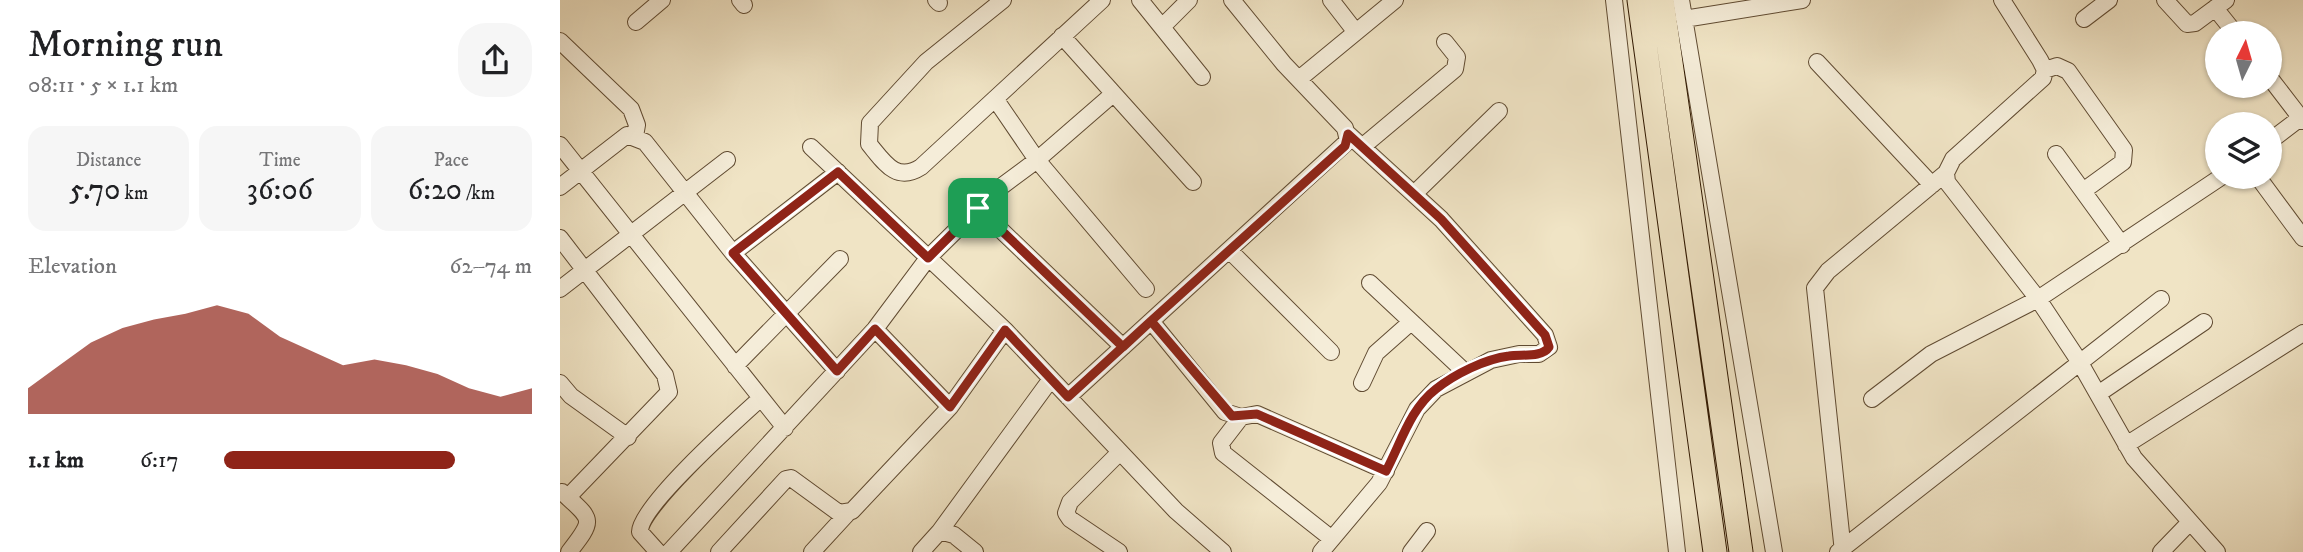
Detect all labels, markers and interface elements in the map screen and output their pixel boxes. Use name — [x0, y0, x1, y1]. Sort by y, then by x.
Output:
text: Morning run — [28, 21, 223, 69]
north arrow — [2205, 21, 2282, 98]
map controls — [2205, 21, 2282, 189]
button: share — [458, 23, 532, 97]
text: 08:11 · 5 × 1.1 km — [28, 71, 178, 100]
button: layers — [2205, 112, 2282, 189]
text: Distance — [76, 149, 141, 172]
text: Time — [259, 149, 301, 172]
text: Pace — [434, 149, 469, 172]
text: 5.70 — [69, 172, 120, 209]
text: 36:06 — [247, 172, 313, 209]
text: 6:20 — [408, 172, 462, 209]
pin — [948, 178, 1008, 238]
text: km — [120, 182, 148, 205]
text: /km — [462, 182, 495, 205]
icon: arrive — [959, 189, 997, 227]
text: Elevation — [28, 252, 117, 281]
text: 62–74 m — [449, 252, 532, 281]
text: 1.1 km — [28, 446, 84, 475]
text: 6:17 — [140, 446, 179, 475]

